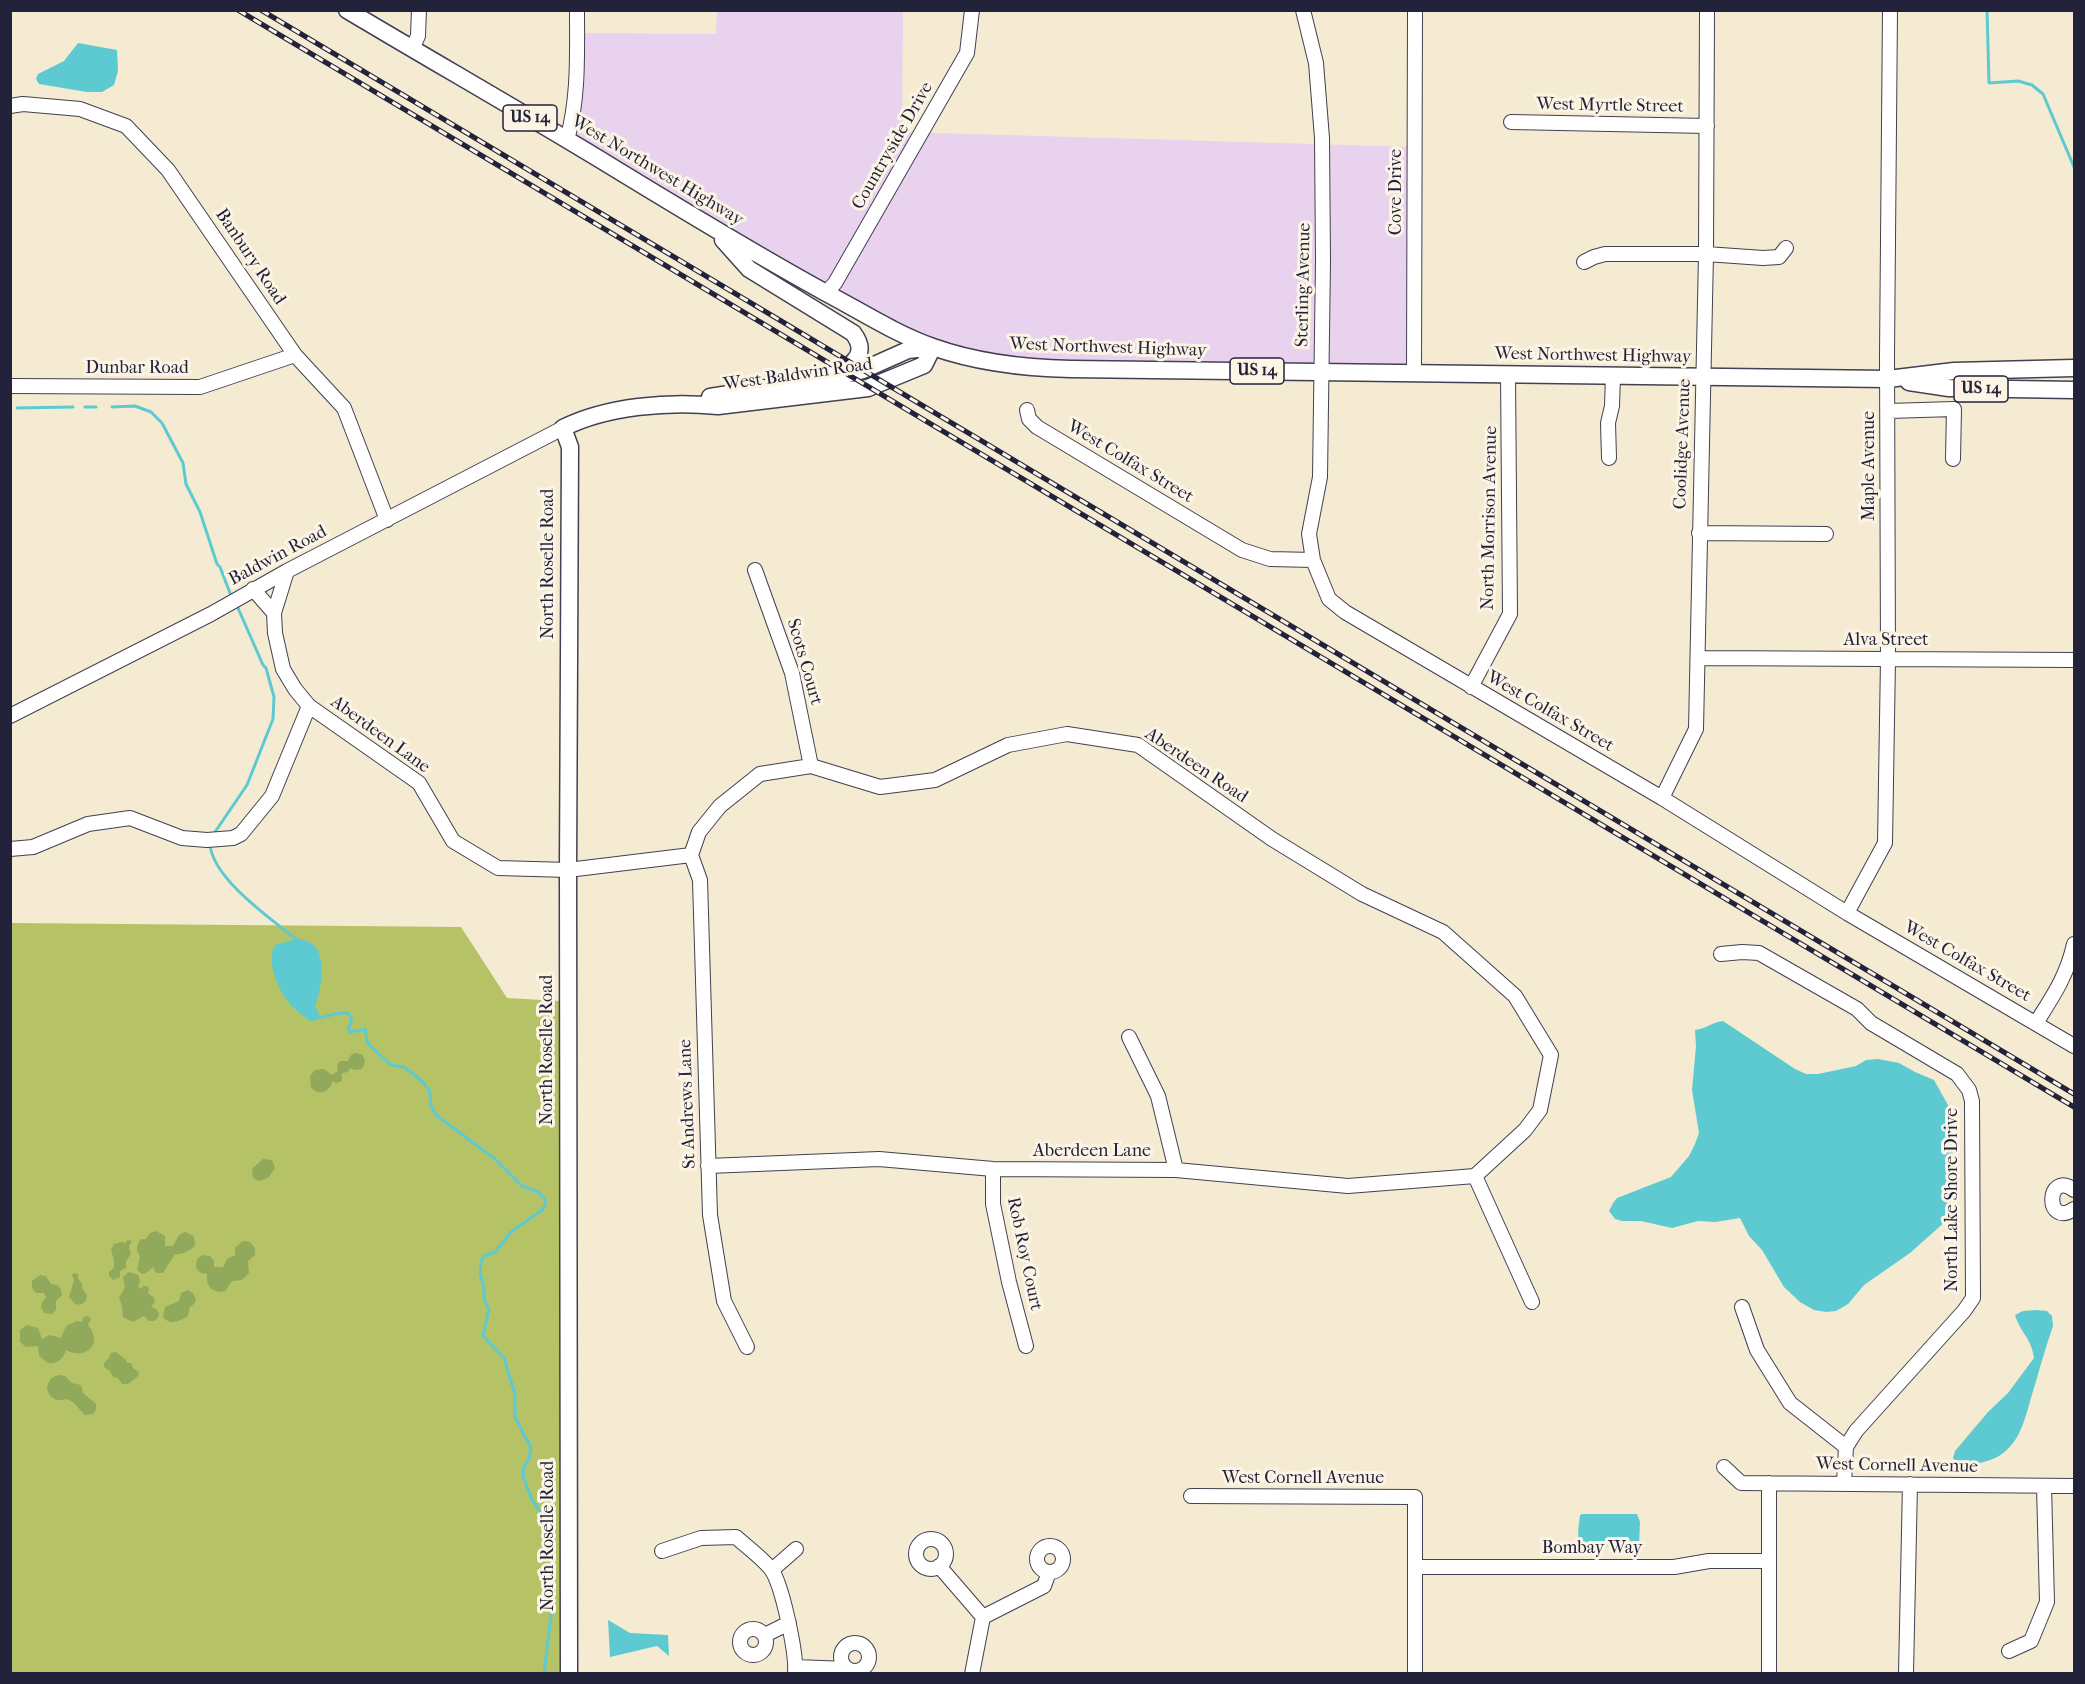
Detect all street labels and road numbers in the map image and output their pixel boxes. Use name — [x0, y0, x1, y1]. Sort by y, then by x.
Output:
street label: Countryside Drive — [848, 78, 938, 214]
street label: West Myrtle Street — [1536, 94, 1684, 118]
road number: US 14 — [503, 105, 557, 131]
street label: West Northwest Highway — [567, 111, 747, 231]
street label: Cove Drive — [1386, 149, 1408, 235]
street label: Banbury Road — [210, 205, 290, 309]
street label: Sterling Avenue — [1292, 223, 1316, 347]
street label: West Northwest Highway — [1009, 334, 1207, 362]
street label: West Northwest Highway — [1494, 343, 1692, 369]
street label: West Baldwin Road — [722, 354, 874, 396]
street label: Dunbar Road — [85, 358, 189, 380]
road number: US 14 — [1230, 358, 1284, 384]
road number: US 14 — [1954, 376, 2008, 402]
street label: Coolidge Avenue — [1670, 378, 1696, 510]
street label: Maple Avenue — [1859, 411, 1881, 521]
street label: West Colfax Street — [1063, 416, 1197, 508]
street label: North Morrison Avenue — [1478, 426, 1502, 610]
street label: North Roselle Road — [538, 489, 560, 639]
street label: Baldwin Road — [225, 521, 331, 591]
street label: Scots Court — [781, 616, 827, 708]
street label: Alva Street — [1844, 630, 1928, 652]
street label: West Colfax Street — [1483, 667, 1617, 757]
street label: Aberdeen Lane — [326, 692, 434, 778]
street label: Aberdeen Road — [1140, 724, 1252, 808]
street label: West Colfax Street — [1900, 917, 2034, 1007]
street label: North Roselle Road — [537, 975, 559, 1125]
street label: St Andrews Lane — [675, 1039, 701, 1169]
street label: North Lake Shore Drive — [1942, 1108, 1964, 1292]
street label: Aberdeen Lane — [1033, 1141, 1151, 1163]
street label: Rob Roy Court — [1001, 1195, 1047, 1313]
street label: West Cornell Avenue — [1816, 1454, 1978, 1478]
street label: North Roselle Road — [538, 1461, 560, 1611]
street label: West Cornell Avenue — [1222, 1468, 1384, 1490]
street label: Bombay Way — [1542, 1538, 1642, 1560]

